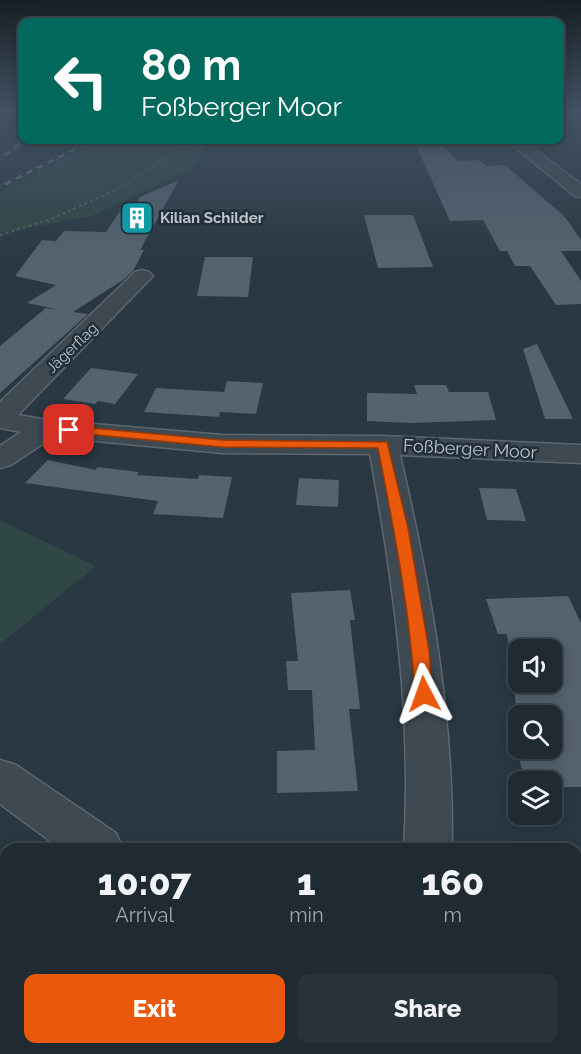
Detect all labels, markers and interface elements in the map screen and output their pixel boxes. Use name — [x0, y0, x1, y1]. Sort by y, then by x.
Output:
text: 80 m — [141, 41, 241, 90]
icon: left — [42, 42, 120, 120]
text: Foßberger Moor — [141, 91, 342, 122]
building icon: Kilian Schilder — [119, 200, 155, 236]
place label: Kilian Schilder — [160, 209, 264, 227]
street label: Jägerflag — [42, 319, 102, 377]
pin — [43, 404, 94, 455]
icon: arrive — [52, 413, 85, 446]
street label: Foßberger Moor — [403, 435, 538, 463]
map controls — [508, 639, 562, 825]
button: sound — [508, 639, 562, 693]
position arrow — [392, 662, 456, 726]
button: search — [508, 705, 562, 759]
button: layers — [508, 771, 562, 825]
text: 10:07 — [98, 861, 191, 903]
text: 1 — [297, 861, 316, 903]
text: 160 — [421, 861, 484, 903]
text: Arrival — [115, 903, 174, 927]
text: min — [289, 903, 324, 927]
text: m — [444, 903, 462, 927]
button: Exit — [24, 974, 285, 1043]
button: Share — [297, 974, 558, 1043]

